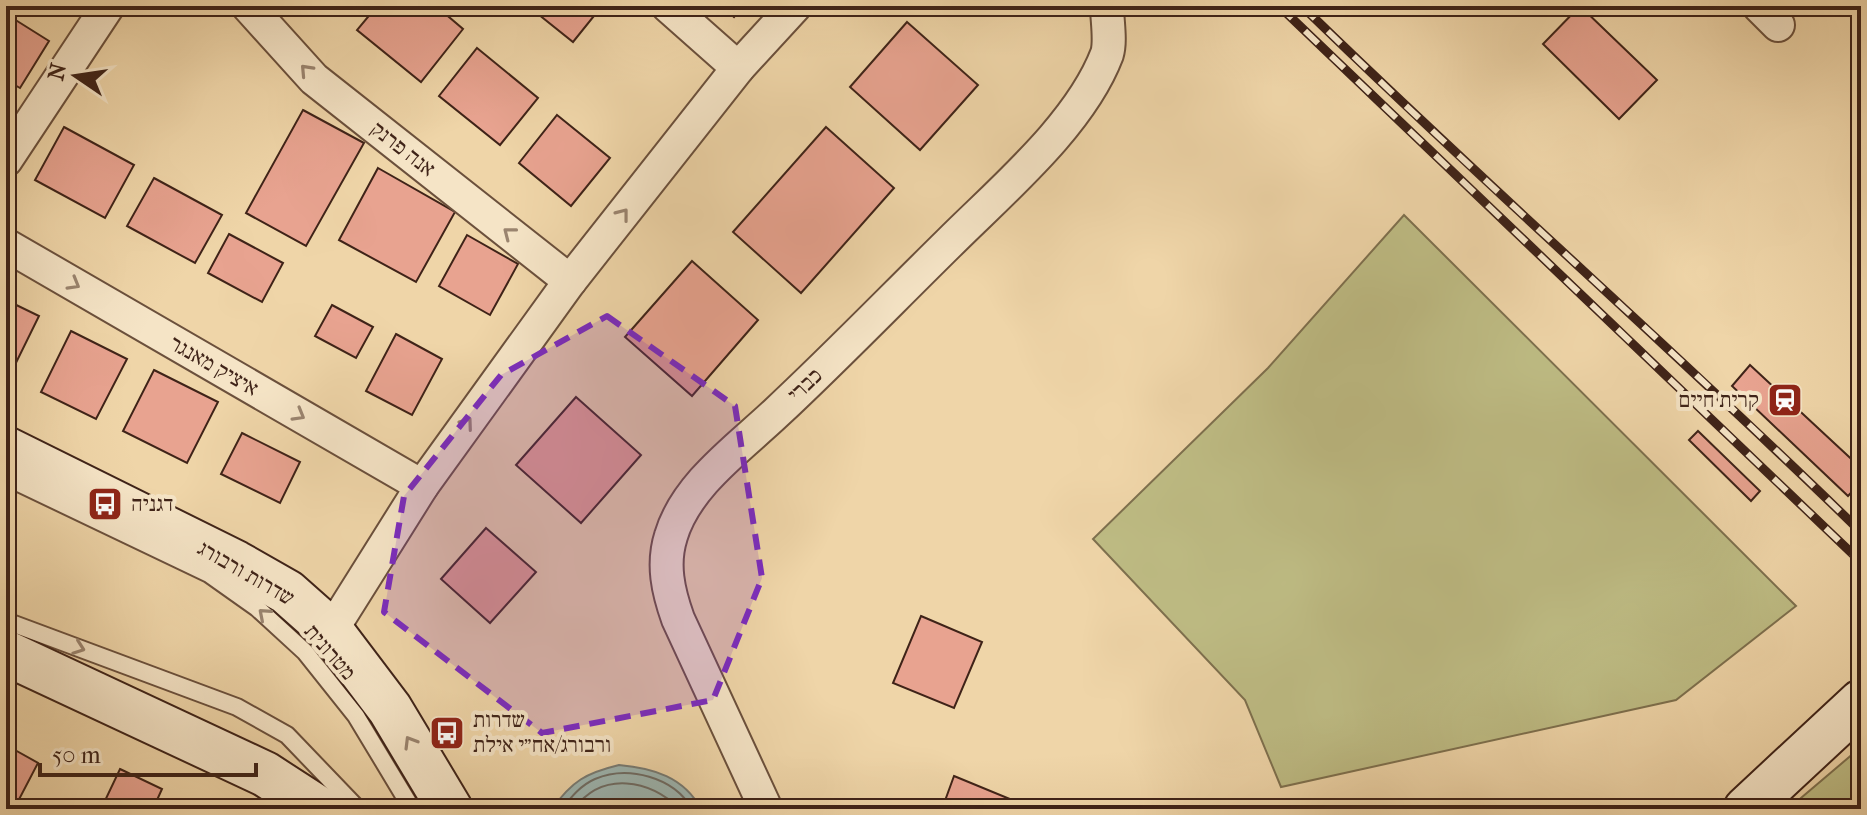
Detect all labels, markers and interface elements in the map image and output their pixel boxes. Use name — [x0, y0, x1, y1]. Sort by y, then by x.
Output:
north arrow — [36, 36, 116, 116]
text: N — [43, 60, 72, 83]
one-way arrow — [302, 64, 316, 79]
street label: אנה פרנק — [366, 116, 440, 182]
one-way arrow — [613, 208, 627, 223]
one-way arrow — [503, 228, 518, 242]
one-way arrow — [65, 274, 79, 290]
street label: איציק מאנגר — [165, 330, 263, 402]
street label: כברי — [782, 363, 828, 407]
station icon: קרית חיים — [1766, 381, 1804, 419]
place label: קרית חיים — [1679, 387, 1759, 413]
one-way arrow — [290, 405, 304, 421]
one-way arrow — [457, 417, 472, 431]
bus stop icon: דגניה — [86, 485, 124, 523]
place label: דגניה — [131, 491, 173, 517]
street label: שדרות ורבורג — [193, 535, 299, 611]
one-way arrow — [259, 610, 274, 624]
street label: מטרונית — [299, 619, 361, 685]
one-way arrow — [71, 638, 85, 655]
place label: שדרות ורבורג/אח״י אילת — [473, 707, 611, 758]
bus stop icon: שדרות ורבורג/אח״י אילת — [428, 714, 466, 752]
scale bar — [40, 727, 256, 777]
one-way arrow — [404, 736, 419, 751]
text: 50 m — [52, 741, 101, 769]

